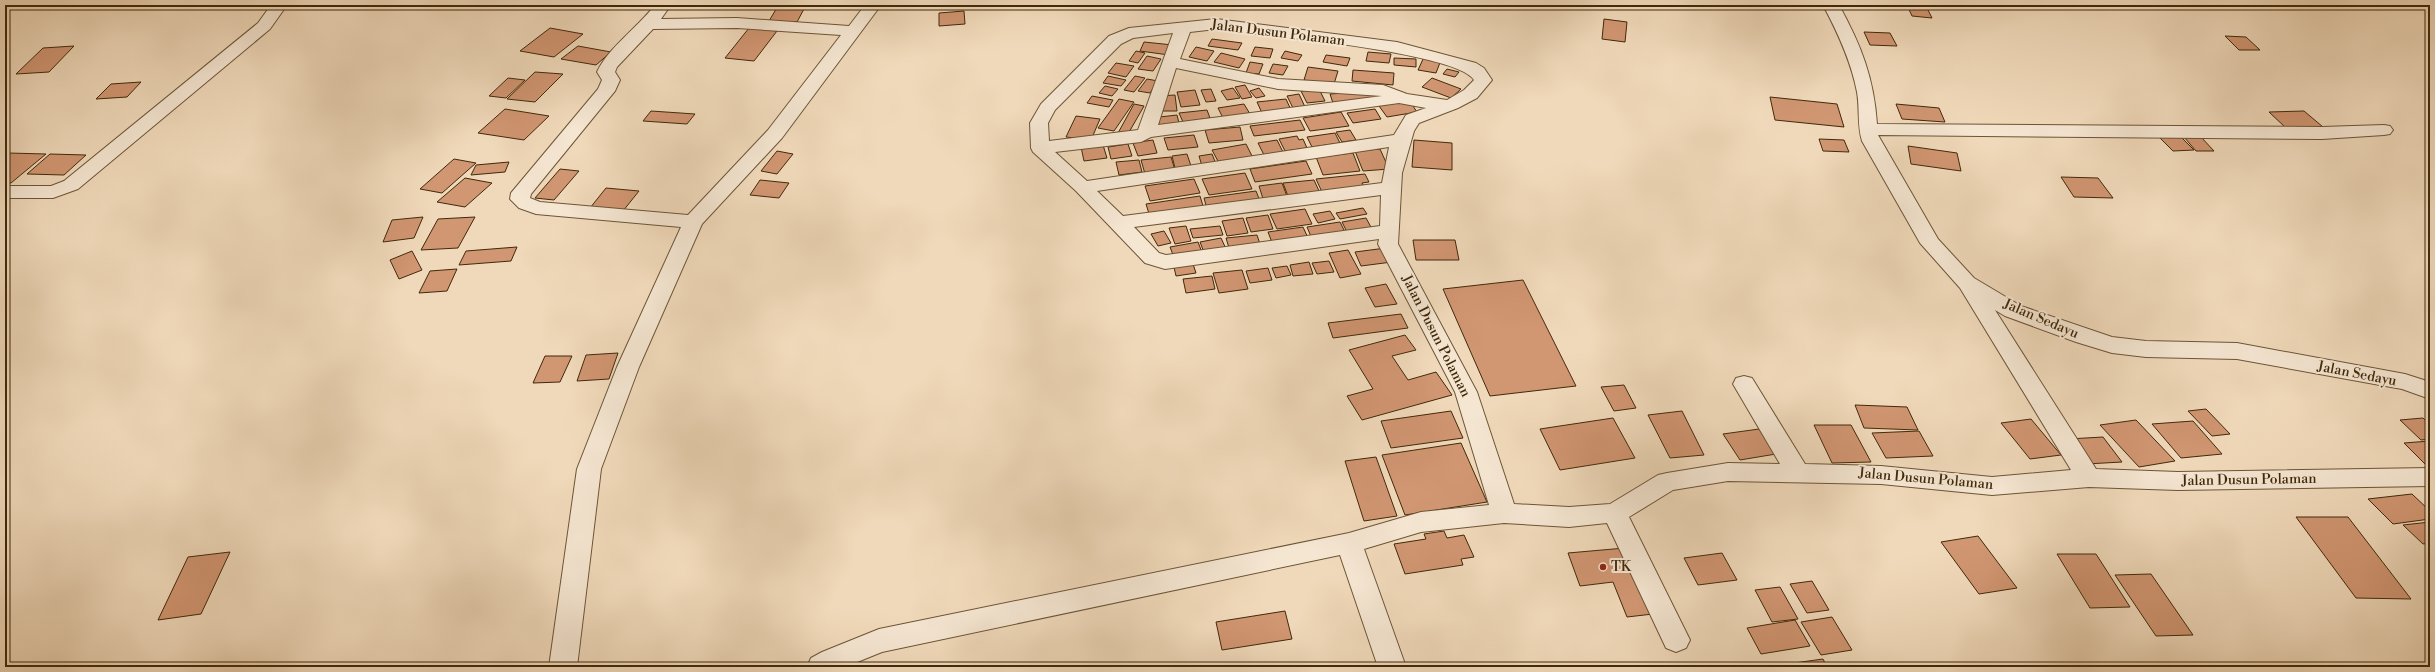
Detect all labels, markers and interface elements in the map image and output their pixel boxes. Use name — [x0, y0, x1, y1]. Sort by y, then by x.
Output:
street label: Jalan Dusun Polaman — [1209, 16, 1347, 50]
street label: Jalan Dusun Polaman — [1397, 271, 1475, 401]
street label: Jalan Sedayu — [2000, 295, 2081, 343]
street label: Jalan Sedayu — [2315, 357, 2398, 390]
street label: Jalan Dusun Polaman — [1857, 464, 1995, 494]
street label: Jalan Dusun Polaman — [2180, 470, 2317, 490]
place label: TK — [1611, 558, 1632, 576]
marker: TK — [1598, 562, 1608, 572]

